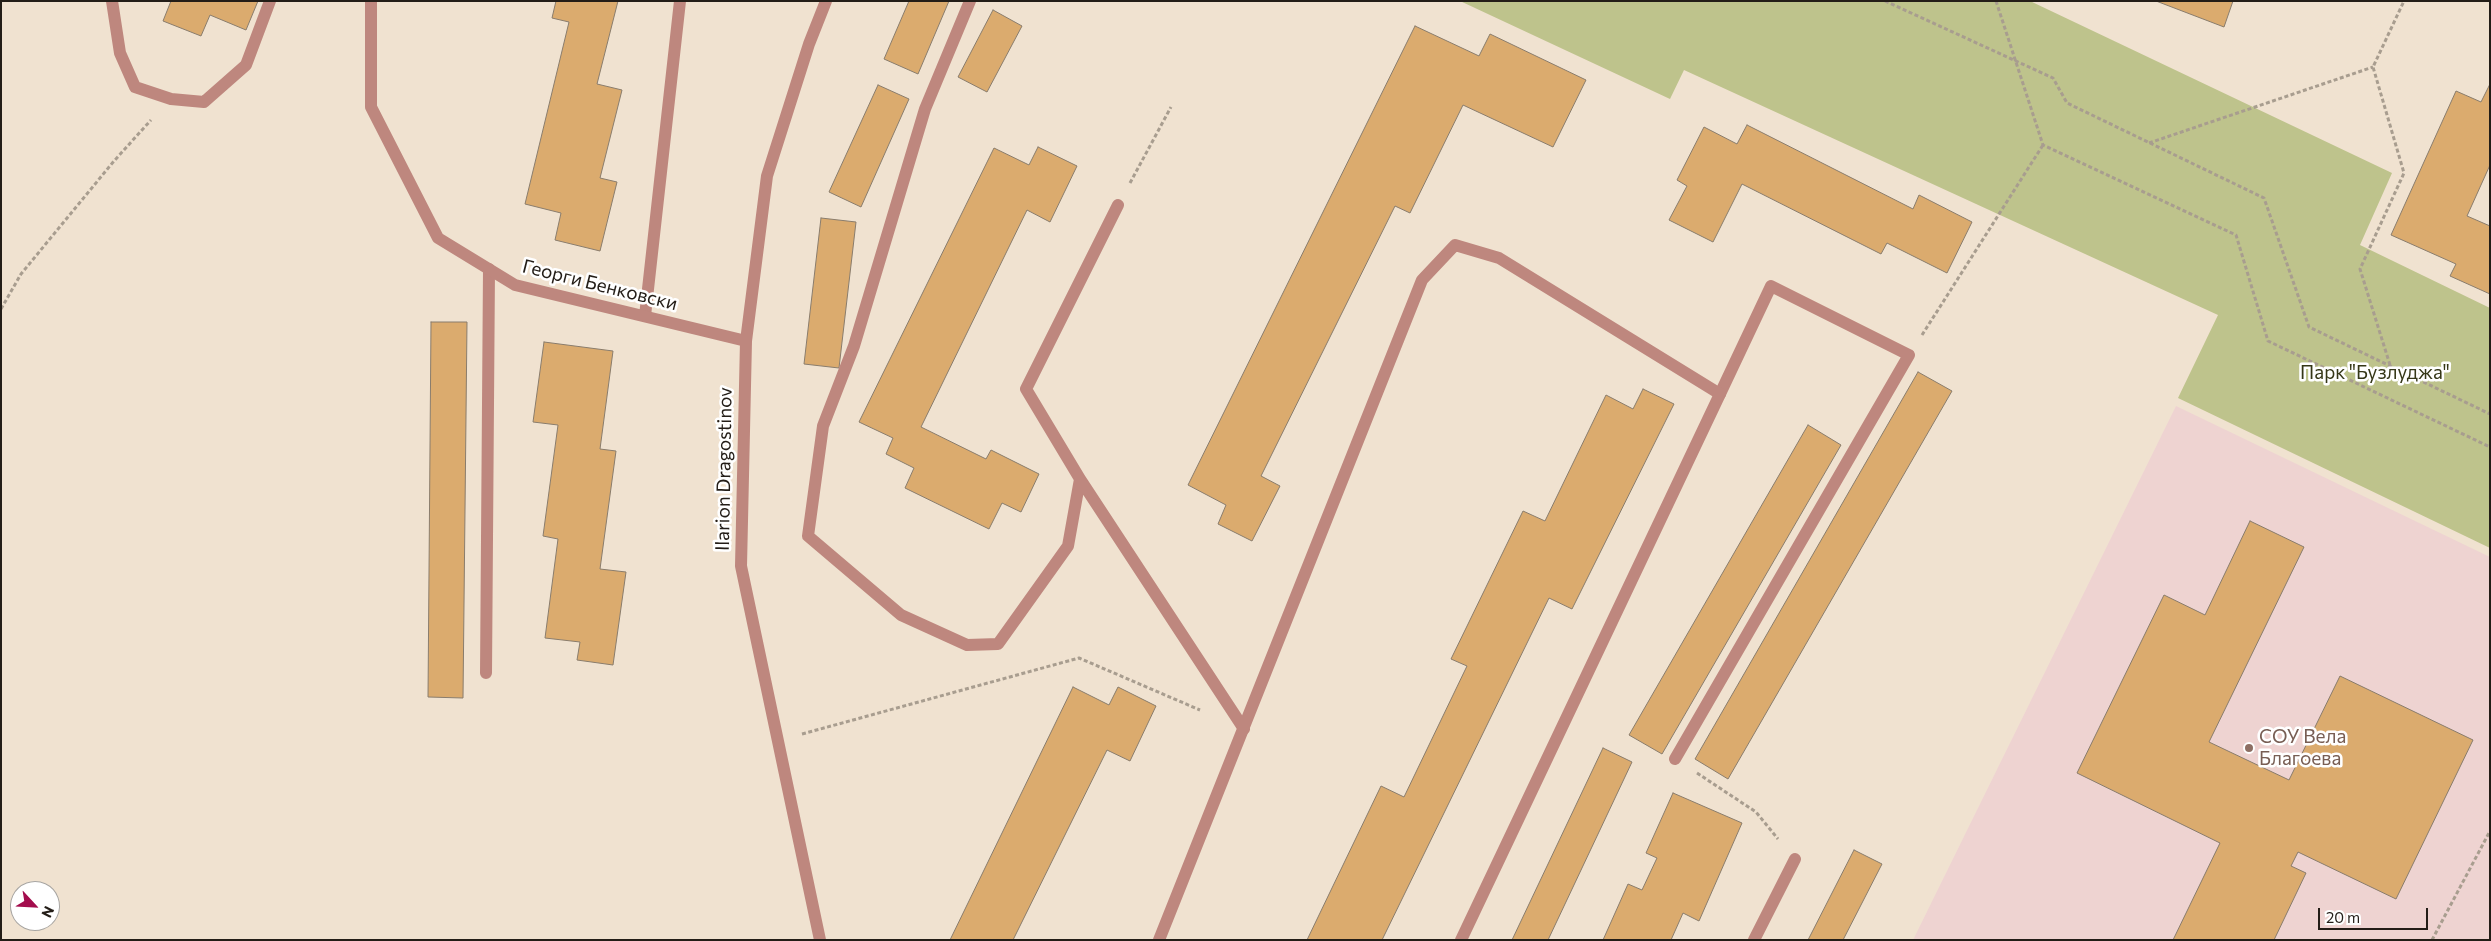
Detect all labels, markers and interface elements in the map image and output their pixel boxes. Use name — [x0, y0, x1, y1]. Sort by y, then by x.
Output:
street label: Георги Бенковски — [520, 255, 680, 315]
park label: Парк "Бузлуджа" — [2300, 362, 2450, 384]
street label: Ilarion Dragostinov — [711, 387, 737, 551]
place label: СОУ Вела Благоева — [2259, 726, 2346, 770]
marker: СОУ Вела Благоева — [2243, 742, 2255, 754]
north arrow — [10, 881, 60, 931]
scale bar — [2321, 898, 2431, 930]
text: N — [38, 904, 58, 920]
text: 20 m — [2326, 908, 2360, 926]

